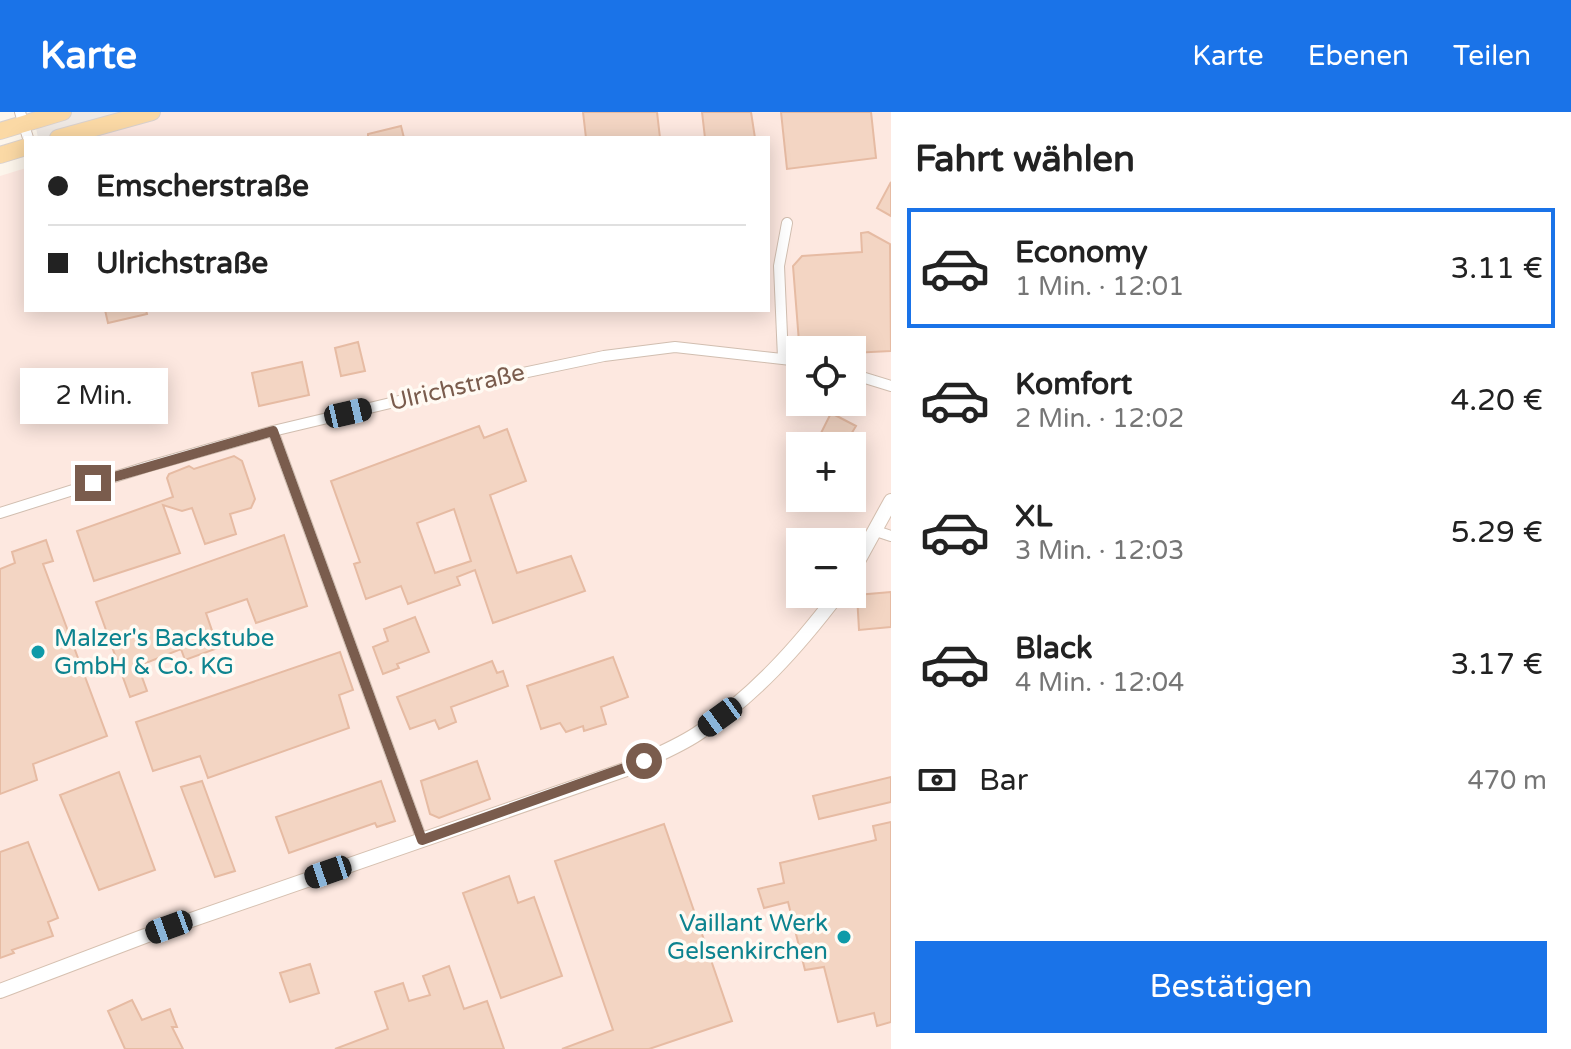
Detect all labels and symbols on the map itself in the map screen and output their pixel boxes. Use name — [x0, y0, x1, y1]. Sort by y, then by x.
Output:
street label: Ulrichstraße — [387, 358, 528, 417]
callout: 2 Min. — [19, 367, 167, 423]
car — [322, 396, 374, 430]
route end — [75, 465, 111, 501]
place label: Malzer's Backstube GmbH & Co. KG — [54, 624, 274, 681]
marker: Malzer's Backstube GmbH & Co. KG — [29, 643, 47, 661]
car — [694, 693, 746, 741]
route start — [626, 743, 662, 779]
car — [301, 853, 355, 891]
car — [142, 908, 196, 946]
place label: Vaillant Werk Gelsenkirchen — [667, 909, 828, 966]
marker: Vaillant Werk Gelsenkirchen — [835, 928, 853, 946]

